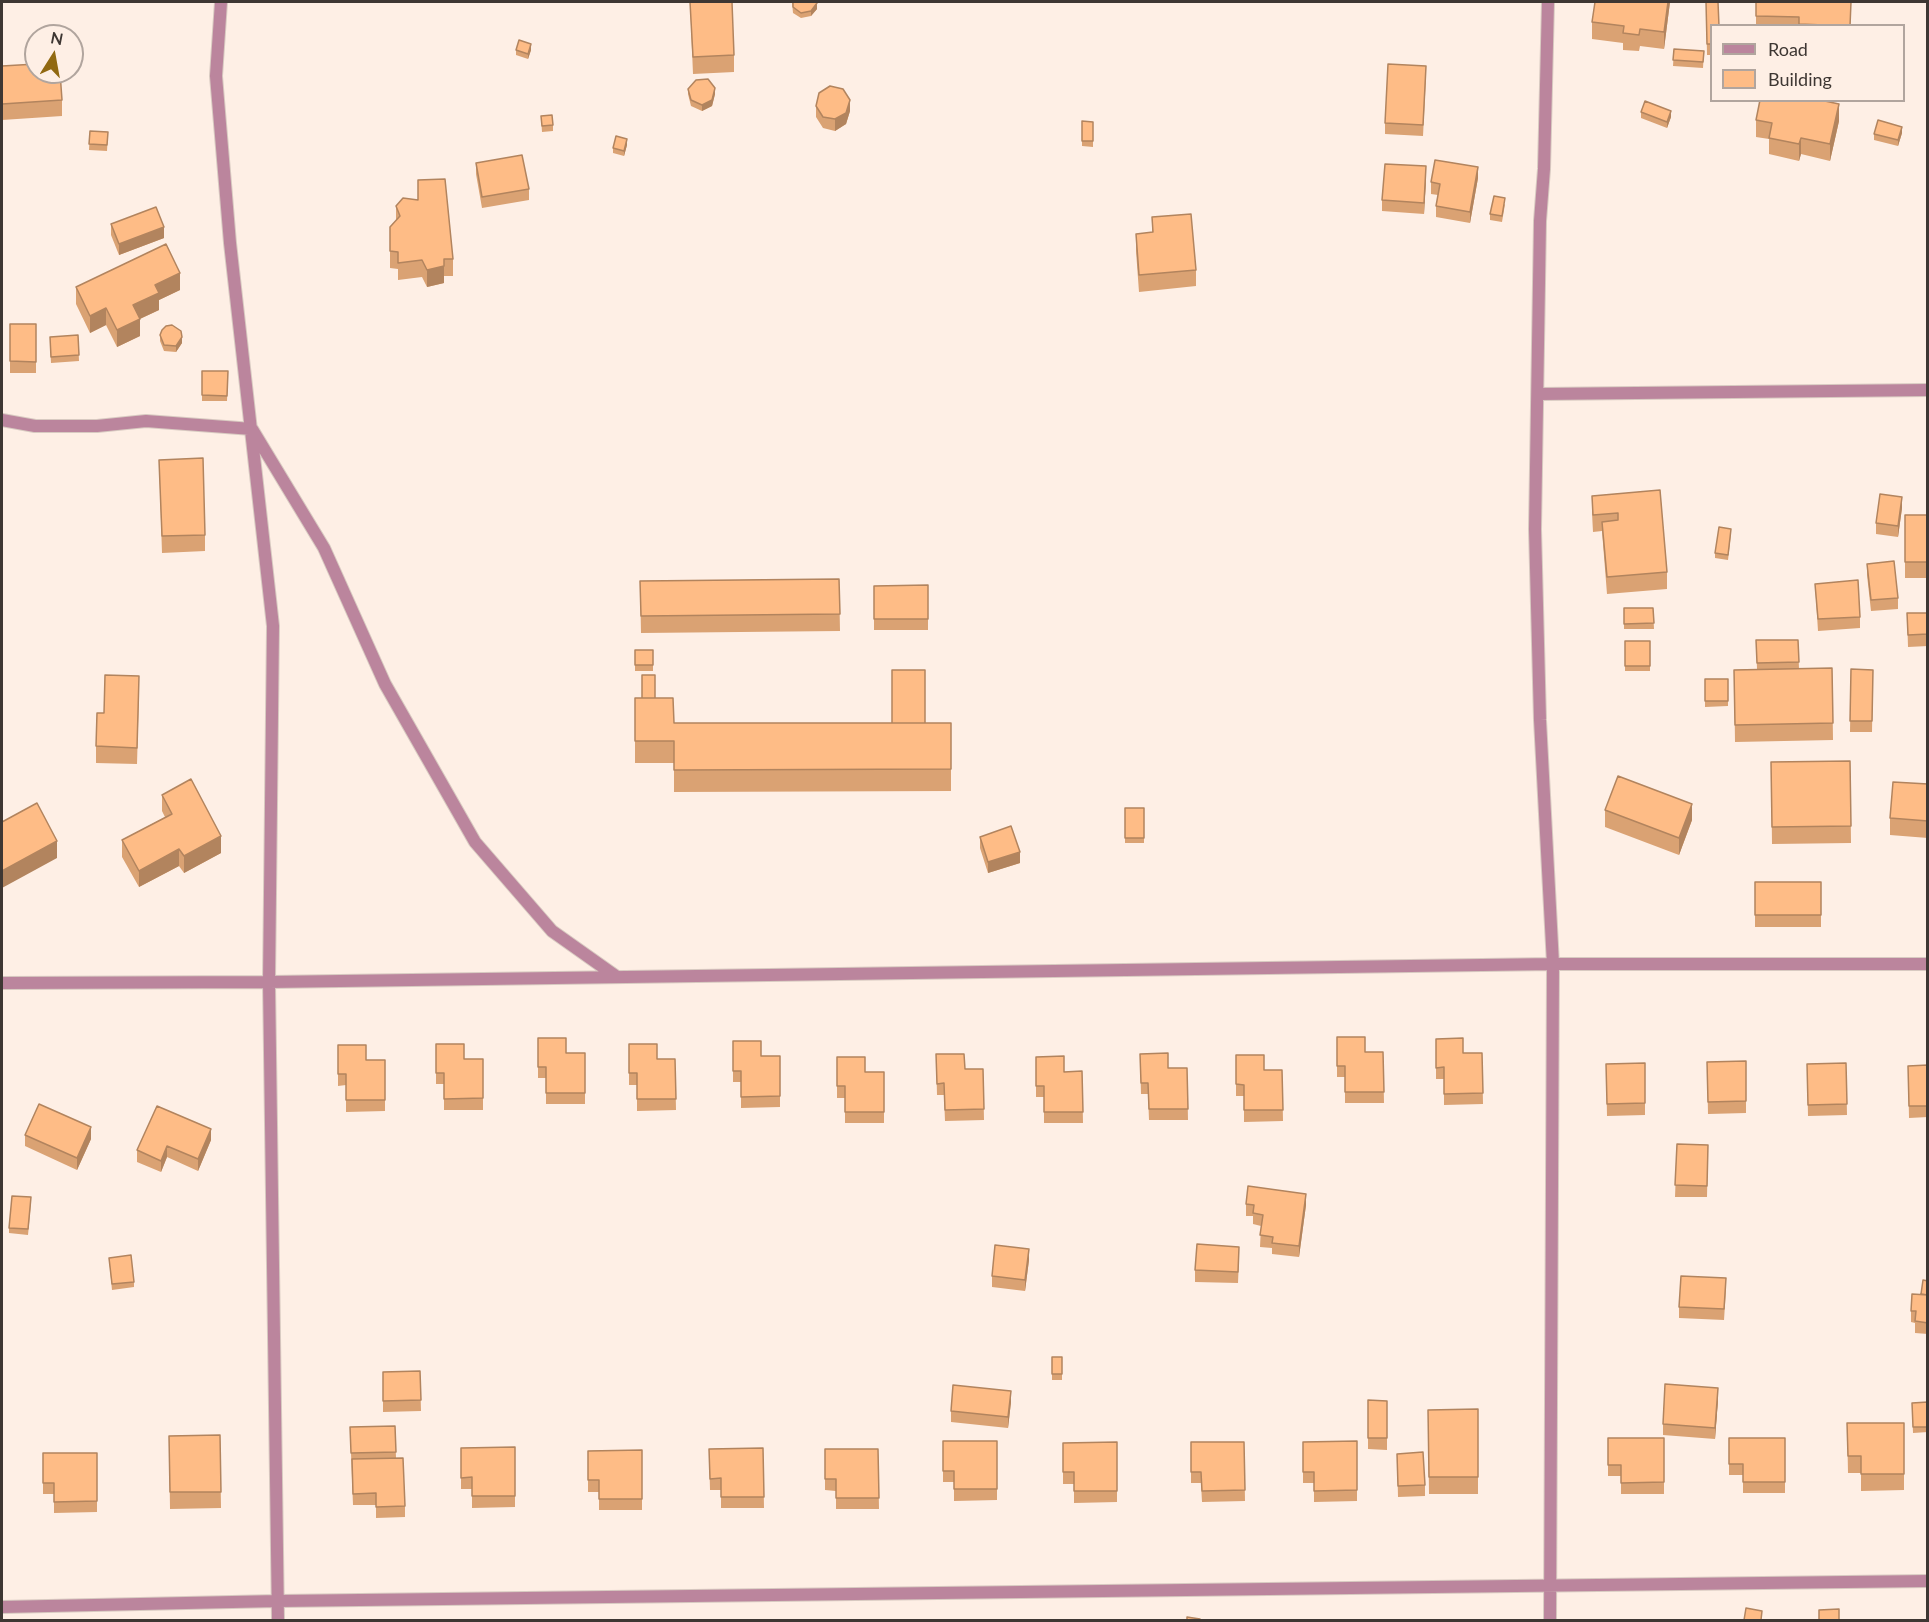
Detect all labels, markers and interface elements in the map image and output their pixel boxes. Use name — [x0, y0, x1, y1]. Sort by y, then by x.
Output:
north arrow — [24, 24, 84, 84]
legend — [1710, 24, 1905, 102]
text: N — [49, 27, 65, 48]
text: Road — [1768, 38, 1808, 60]
text: Building — [1768, 68, 1832, 90]

